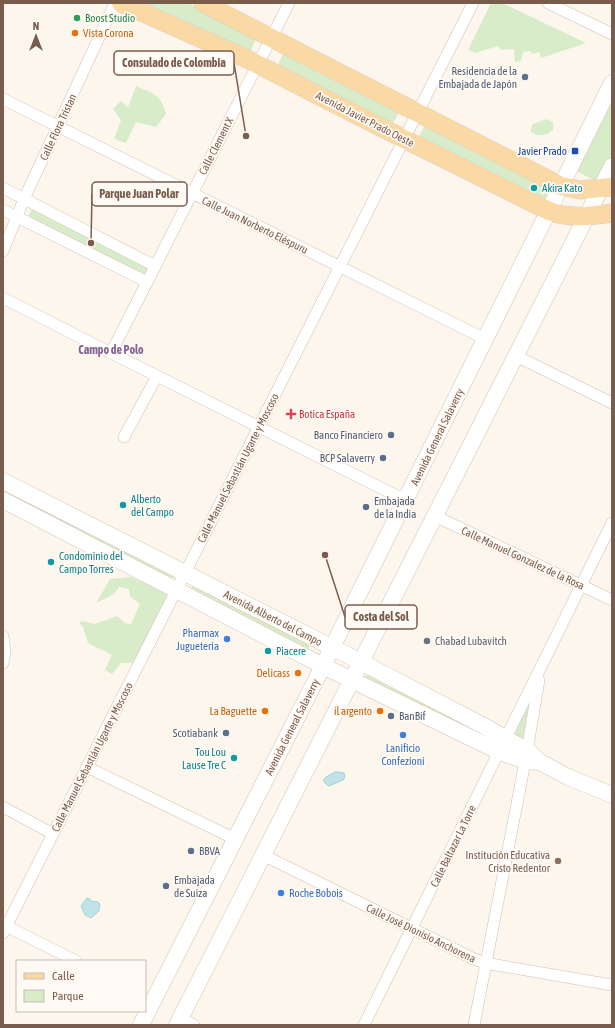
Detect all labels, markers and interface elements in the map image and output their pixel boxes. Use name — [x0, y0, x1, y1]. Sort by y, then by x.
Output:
place label: Boost Studio — [85, 12, 135, 24]
marker: Boost Studio — [72, 13, 82, 23]
north arrow — [16, 16, 56, 56]
text: N — [33, 20, 39, 32]
place label: Vista Corona — [83, 27, 134, 39]
marker: Vista Corona — [70, 28, 80, 38]
callout: Consulado de Colombia — [114, 51, 234, 75]
text: Consulado de Colombia — [122, 56, 226, 70]
place label: Residencia de la Embajada de Japón — [439, 65, 517, 90]
marker: Residencia de la Embajada de Japón — [520, 72, 530, 82]
street label: Avenida Javier Prado Oeste — [314, 89, 416, 149]
street label: Calle Flora Tristan — [37, 92, 79, 162]
street label: Calle Clement X — [196, 115, 236, 177]
place label: Javier Prado — [518, 145, 567, 157]
marker: Javier Prado — [570, 146, 580, 156]
callout: Parque Juan Polar — [92, 182, 187, 206]
place label: Akira Kato — [542, 182, 583, 194]
marker: Akira Kato — [529, 183, 539, 193]
text: Parque Juan Polar — [99, 187, 179, 201]
street label: Calle Juan Norberto Eléspuru — [200, 194, 310, 256]
district label: Campo de Polo — [78, 343, 144, 357]
street label: Avenida General Salaverry — [408, 386, 466, 487]
street label: Calle Manuel Sebastián Ugarte y Moscoso — [195, 391, 281, 545]
place label: Botica España — [299, 408, 355, 420]
marker: Botica España — [286, 409, 296, 419]
place label: Banco Financiero — [314, 429, 383, 441]
marker: Banco Financiero — [386, 430, 396, 440]
place label: BCP Salaverry — [320, 452, 375, 464]
marker: BCP Salaverry — [378, 453, 388, 463]
place label: Alberto del Campo — [131, 493, 174, 518]
place label: Embajada de la India — [374, 495, 416, 520]
marker: Alberto del Campo — [118, 500, 128, 510]
marker: Embajada de la India — [361, 502, 371, 512]
street label: Calle Manuel Gonzalez de la Rosa — [460, 524, 586, 592]
place label: Condominio del Campo Torres — [59, 550, 123, 575]
marker: Condominio del Campo Torres — [46, 557, 56, 567]
street label: Avenida Alberto del Campo — [222, 588, 324, 648]
callout: Costa del Sol — [345, 605, 417, 629]
text: Costa del Sol — [353, 610, 410, 624]
place label: Pharmax Juguetería — [176, 627, 220, 652]
marker: Pharmax Juguetería — [222, 634, 232, 644]
place label: Chabad Lubavitch — [435, 635, 507, 647]
marker: Chabad Lubavitch — [422, 636, 432, 646]
place label: Piacere — [276, 645, 306, 657]
marker: Piacere — [263, 646, 273, 656]
place label: Delicass — [256, 667, 290, 679]
marker: Delicass — [293, 668, 303, 678]
street label: Avenida General Salaverry — [262, 676, 322, 777]
street label: Calle Manuel Sebastián Ugarte y Moscoso — [49, 680, 135, 834]
place label: La Baguette — [210, 705, 257, 717]
place label: il argento — [334, 705, 372, 717]
marker: La Baguette — [260, 706, 270, 716]
marker: il argento — [375, 706, 385, 716]
place label: BanBif — [399, 710, 425, 722]
marker: BanBif — [386, 711, 396, 721]
place label: Scotiabank — [173, 727, 218, 739]
marker: Scotiabank — [221, 728, 231, 738]
marker: Lanificio Confezioni — [398, 730, 408, 740]
place label: Lanificio Confezioni — [381, 742, 425, 767]
place label: Tou Lou Lause Tre C — [182, 746, 226, 771]
marker: Tou Lou Lause Tre C — [229, 753, 239, 763]
street label: Calle Baltazar La Torre — [428, 803, 478, 889]
place label: BBVA — [199, 845, 221, 857]
marker: BBVA — [186, 846, 196, 856]
place label: Institución Educativa Cristo Redentor — [466, 849, 551, 874]
marker: Institución Educativa Cristo Redentor — [553, 856, 563, 866]
place label: Embajada de Suiza — [174, 874, 215, 899]
marker: Embajada de Suiza — [161, 881, 171, 891]
place label: Roche Bobois — [289, 887, 343, 899]
marker: Roche Bobois — [276, 888, 286, 898]
street label: Calle José Dionisio Anchorena — [364, 901, 478, 965]
legend — [16, 960, 146, 1012]
text: Calle — [52, 969, 75, 983]
text: Parque — [52, 989, 84, 1003]

